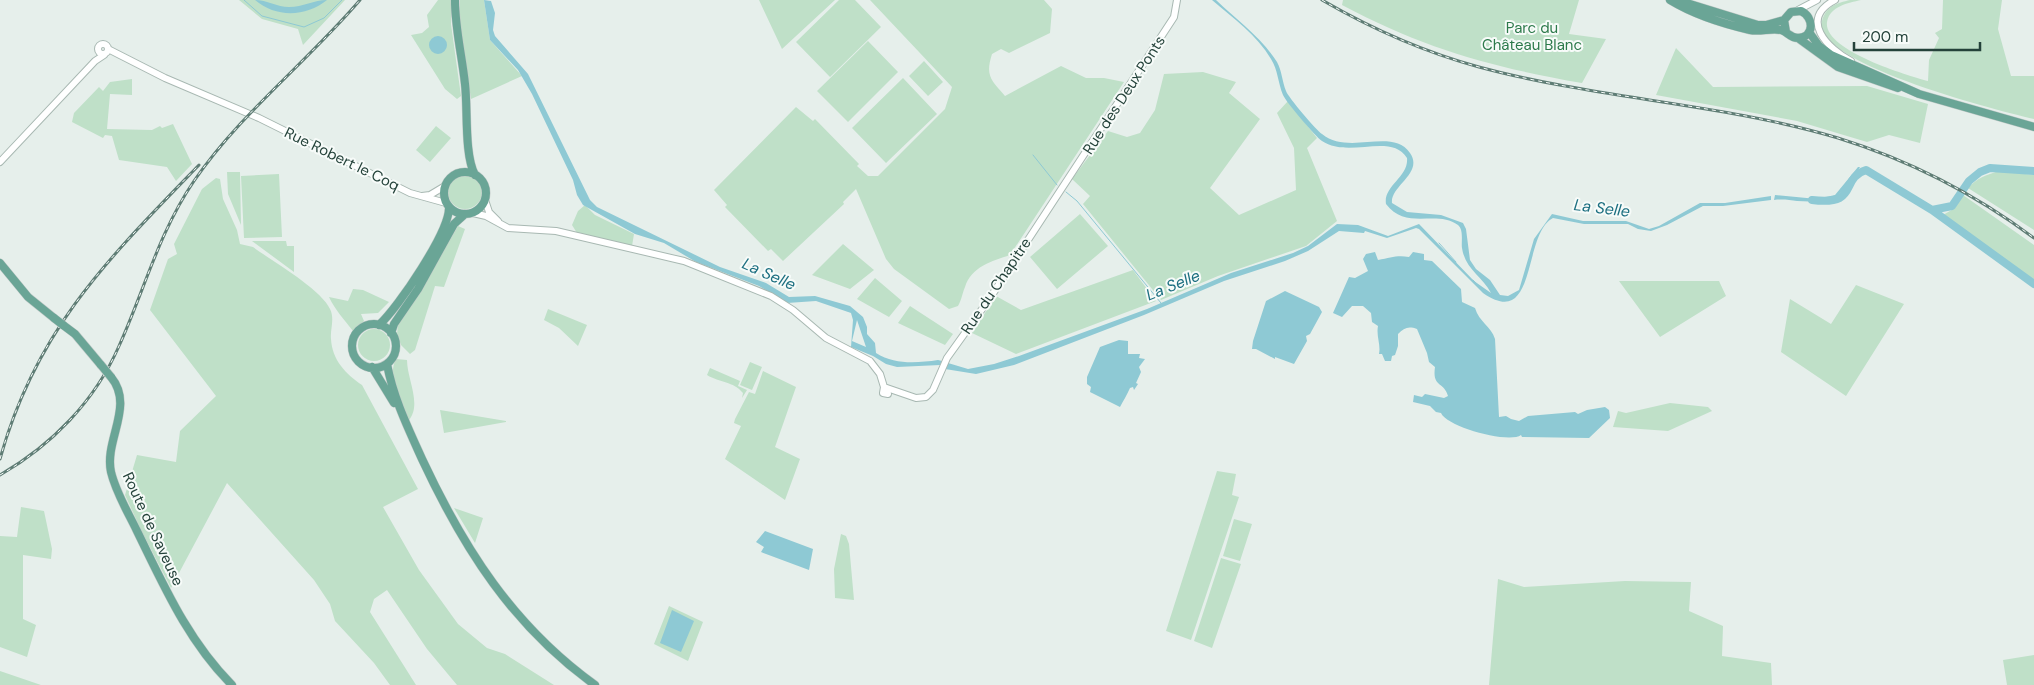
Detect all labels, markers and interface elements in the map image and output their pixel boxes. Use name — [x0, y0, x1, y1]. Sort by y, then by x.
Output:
park label: Parc du Château Blanc — [1482, 18, 1582, 55]
scale bar — [1854, 20, 1980, 52]
text: 200 m — [1862, 27, 1908, 47]
street label: Rue des Deux Ponts — [1078, 32, 1170, 158]
street label: Rue Robert le Coq — [281, 122, 403, 196]
water label: La Selle — [1573, 194, 1631, 222]
street label: Rue du Chapitre — [956, 234, 1036, 338]
water label: La Selle — [739, 253, 799, 295]
water label: La Selle — [1143, 265, 1203, 305]
street label: Route de Saveuse — [118, 469, 188, 589]

